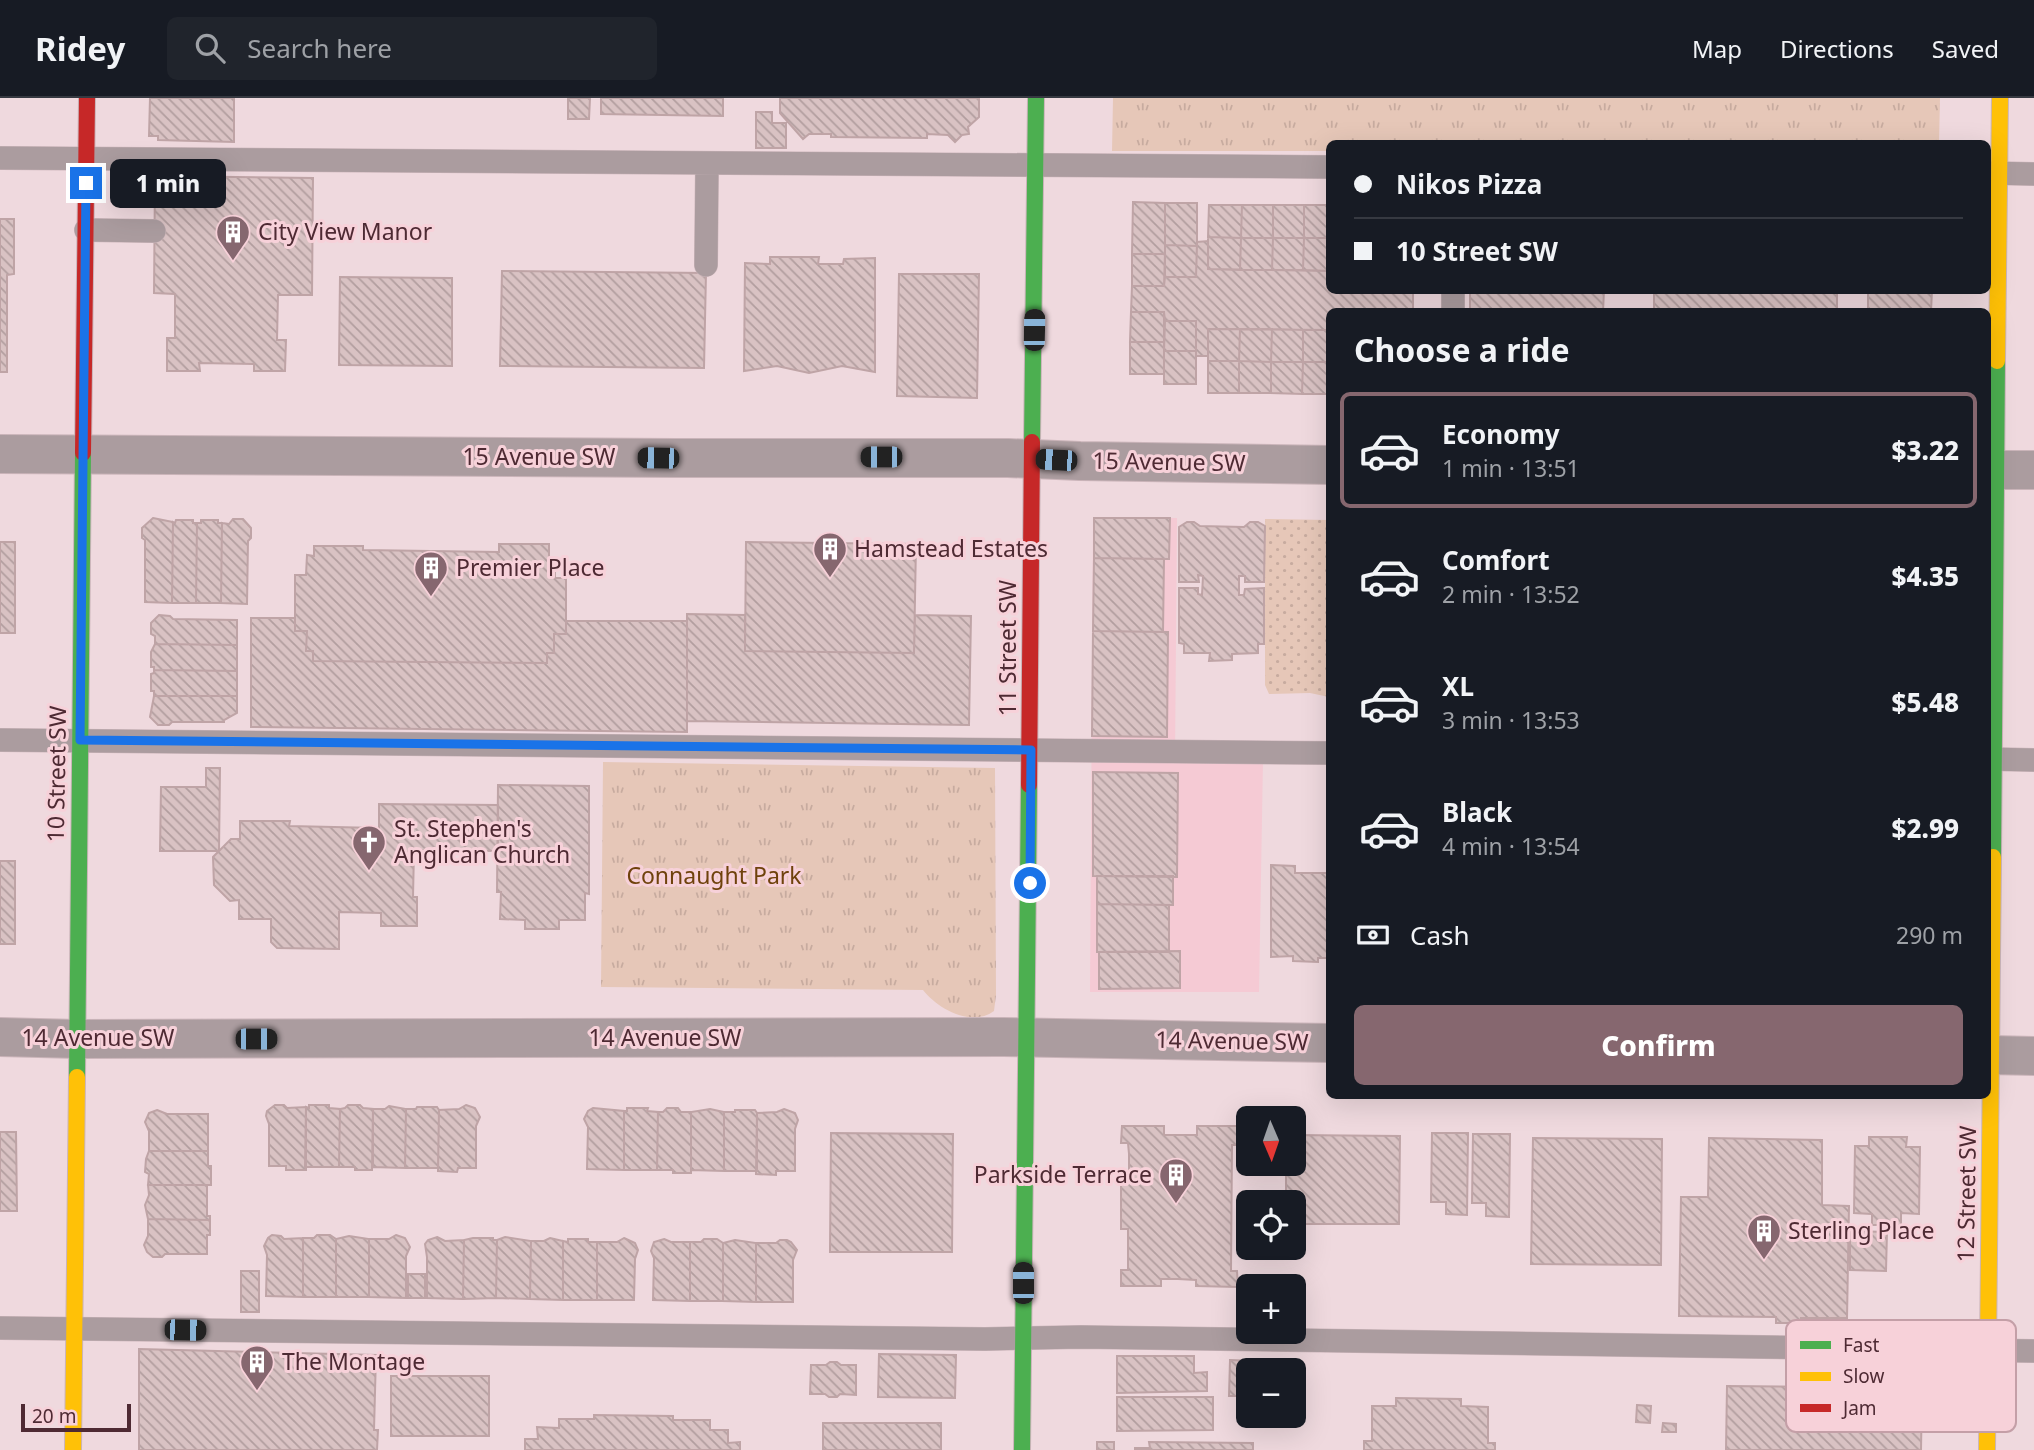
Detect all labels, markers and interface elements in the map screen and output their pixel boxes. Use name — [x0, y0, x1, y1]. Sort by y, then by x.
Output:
search box — [167, 17, 657, 80]
text: Ridey — [35, 26, 125, 71]
icon: search — [191, 29, 229, 67]
text: Search here — [247, 30, 392, 66]
text: Map — [1692, 32, 1742, 65]
text: Directions — [1780, 32, 1894, 65]
text: Saved — [1932, 32, 1999, 65]
callout: 1 min — [110, 158, 226, 208]
text: Nikos Pizza — [1396, 166, 1542, 202]
route end — [70, 167, 102, 199]
text: 1 min — [136, 167, 200, 199]
building icon: City View Manor — [214, 213, 252, 262]
place label: City View Manor — [258, 215, 433, 247]
text: 10 Street SW — [1396, 233, 1558, 269]
car — [1024, 309, 1045, 351]
text: Choose a ride — [1354, 328, 1570, 371]
text: Economy — [1442, 416, 1560, 452]
icon: car — [1358, 419, 1421, 482]
text: $3.22 — [1892, 432, 1959, 468]
street label: 15 Avenue SW — [462, 440, 616, 472]
street label: 15 Avenue SW — [1092, 444, 1246, 478]
car — [637, 447, 680, 469]
car — [861, 447, 903, 468]
car — [1035, 448, 1078, 472]
text: 1 min · 13:51 — [1442, 452, 1580, 484]
building icon: Hamstead Estates — [811, 530, 849, 579]
place label: Hamstead Estates — [854, 532, 1048, 564]
text: Comfort — [1442, 542, 1550, 578]
icon: car — [1358, 545, 1421, 608]
building icon: Premier Place — [412, 549, 450, 598]
place label: Premier Place — [456, 551, 605, 583]
text: $4.35 — [1892, 558, 1959, 594]
text: 2 min · 13:52 — [1442, 578, 1580, 610]
street label: 11 Street SW — [991, 579, 1023, 716]
text: XL — [1442, 668, 1474, 704]
icon: car — [1358, 671, 1421, 734]
text: $5.48 — [1892, 684, 1959, 720]
text: 3 min · 13:53 — [1442, 704, 1580, 736]
street label: 10 Street SW — [39, 705, 73, 843]
text: Black — [1442, 794, 1512, 830]
icon: car — [1358, 797, 1421, 860]
text: $2.99 — [1892, 810, 1959, 846]
place label: St. Stephen's Anglican Church — [394, 812, 570, 870]
church icon: St. Stephen's Anglican Church — [350, 823, 388, 872]
text: 4 min · 13:54 — [1442, 830, 1580, 862]
park label: Connaught Park — [626, 859, 802, 891]
route start — [1014, 867, 1046, 899]
icon: cash — [1354, 916, 1392, 954]
text: Cash — [1410, 917, 1470, 953]
text: 290 m — [1896, 919, 1963, 951]
button: Confirm — [1354, 1005, 1963, 1085]
street label: 14 Avenue SW — [21, 1021, 175, 1053]
street label: 14 Avenue SW — [588, 1021, 742, 1053]
street label: 14 Avenue SW — [1155, 1023, 1309, 1057]
car — [236, 1029, 278, 1050]
north arrow — [1236, 1106, 1306, 1176]
map controls — [1236, 1106, 1306, 1428]
street label: 12 Street SW — [1949, 1125, 1983, 1263]
building icon: Parkside Terrace — [1157, 1156, 1195, 1205]
place label: Parkside Terrace — [974, 1158, 1152, 1190]
button: locate — [1236, 1190, 1306, 1260]
building icon: Sterling Place — [1745, 1212, 1783, 1261]
place label: Sterling Place — [1788, 1214, 1934, 1246]
car — [1013, 1262, 1034, 1304]
button: + — [1236, 1274, 1306, 1344]
car — [164, 1319, 207, 1341]
legend — [1786, 1320, 2016, 1432]
text: Fast — [1843, 1332, 1880, 1358]
building icon: The Montage — [238, 1343, 276, 1392]
place label: The Montage — [282, 1345, 425, 1377]
button: − — [1236, 1358, 1306, 1428]
text: Slow — [1843, 1363, 1884, 1389]
text: Jam — [1841, 1395, 1877, 1421]
scale bar — [21, 1401, 131, 1433]
text: 20 m — [32, 1403, 76, 1429]

